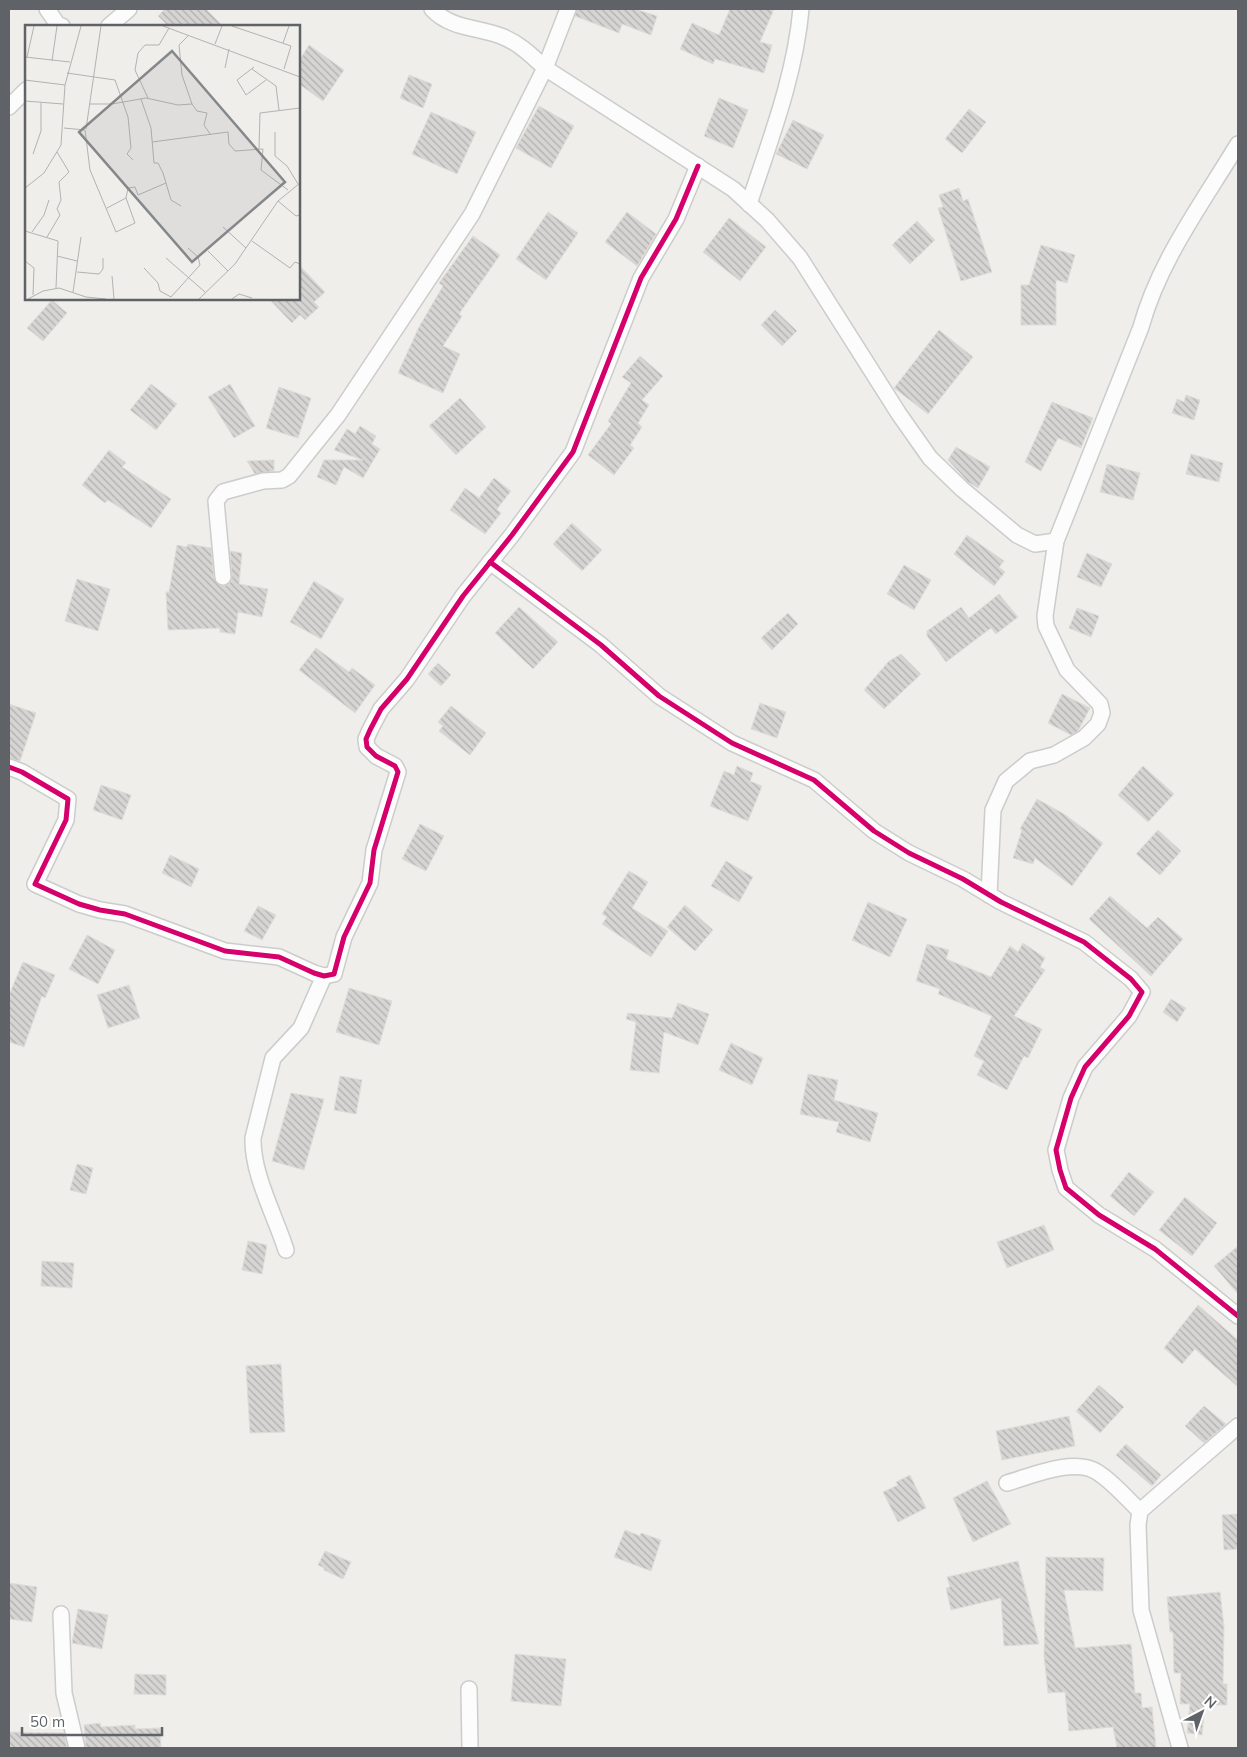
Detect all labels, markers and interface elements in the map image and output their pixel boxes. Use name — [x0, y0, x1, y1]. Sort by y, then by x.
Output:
inset map — [25, 25, 300, 300]
north arrow — [1177, 1687, 1227, 1737]
text: N — [1201, 1692, 1220, 1712]
scale bar — [22, 1704, 162, 1736]
text: 50 m — [30, 1712, 65, 1731]

